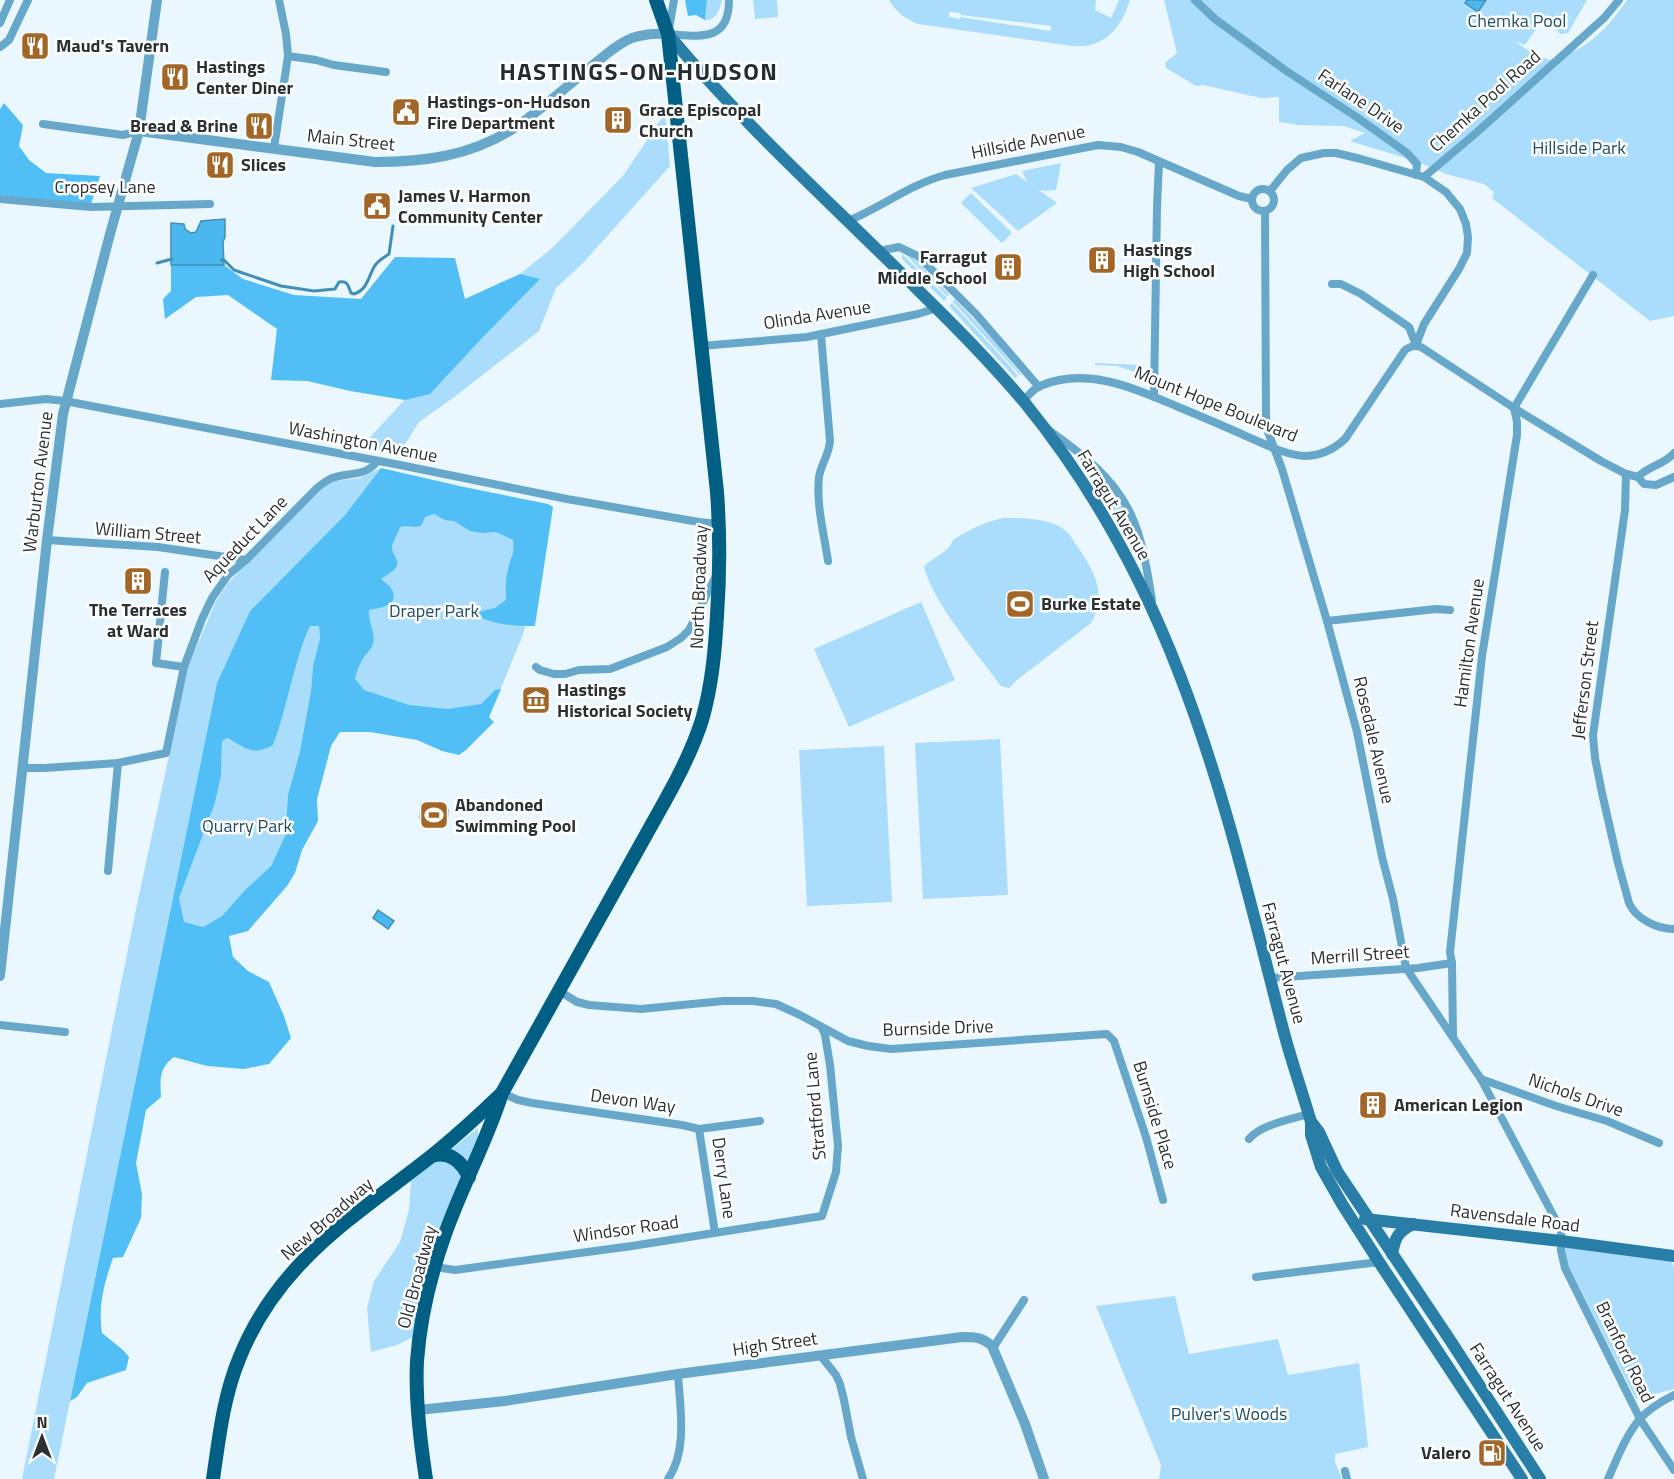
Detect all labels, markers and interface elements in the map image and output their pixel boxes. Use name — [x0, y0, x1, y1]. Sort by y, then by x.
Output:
park label: Chemka Pool — [1468, 7, 1566, 34]
restaurant icon: Maud's Tavern — [19, 30, 51, 62]
place label: Maud's Tavern — [56, 32, 169, 59]
street label: Chemka Pool Road — [1423, 43, 1546, 158]
place label: Hastings Center Diner — [196, 53, 293, 101]
district label: HASTINGS-ON-HUDSON — [500, 53, 778, 89]
restaurant icon: Hastings Center Diner — [159, 61, 191, 93]
street label: Farlane Drive — [1313, 62, 1410, 140]
place label: Hastings-on-Hudson Fire Department — [427, 88, 590, 136]
public building icon: Hastings-on-Hudson Fire Department — [390, 96, 422, 128]
place label: Grace Episcopal Church — [639, 96, 761, 144]
building icon: Grace Episcopal Church — [602, 104, 634, 136]
restaurant icon: Bread & Brine — [243, 110, 275, 142]
place label: Bread & Brine — [130, 112, 238, 139]
street label: Hillside Avenue — [969, 117, 1087, 166]
street label: Main Street — [306, 121, 397, 158]
park label: Hillside Park — [1532, 134, 1626, 161]
restaurant icon: Slices — [204, 149, 236, 181]
place label: Slices — [241, 151, 286, 178]
street label: Cropsey Lane — [54, 173, 156, 200]
place label: James V. Harmon Community Center — [398, 182, 543, 230]
public building icon: James V. Harmon Community Center — [361, 190, 393, 222]
place label: Hastings High School — [1123, 236, 1215, 284]
place label: Farragut Middle School — [877, 243, 987, 291]
building icon: Hastings High School — [1086, 244, 1118, 276]
building icon: Farragut Middle School — [992, 251, 1024, 283]
street label: Olinda Avenue — [761, 293, 873, 336]
street label: Mount Hope Boulevard — [1130, 358, 1302, 449]
street label: Warburton Avenue — [15, 410, 60, 554]
street label: Washington Avenue — [286, 414, 440, 469]
street label: Farragut Avenue — [1071, 444, 1158, 565]
street label: Aqueduct Lane — [196, 489, 293, 588]
street label: William Street — [94, 514, 203, 551]
street label: North Broadway — [683, 524, 714, 650]
building icon: The Terraces at Ward — [122, 565, 154, 597]
street label: Hamilton Avenue — [1446, 577, 1491, 709]
sports icon: Burke Estate — [1004, 588, 1036, 620]
place label: Burke Estate — [1041, 590, 1141, 617]
place label: The Terraces at Ward — [89, 596, 187, 644]
park label: Draper Park — [389, 597, 479, 624]
street label: Jefferson Street — [1564, 618, 1605, 741]
street label: Rosedale Avenue — [1347, 674, 1402, 806]
place label: Hastings Historical Society — [557, 676, 693, 724]
museum icon: Hastings Historical Society — [520, 684, 552, 716]
place label: Abandoned Swimming Pool — [455, 791, 576, 839]
sports icon: Abandoned Swimming Pool — [418, 799, 450, 831]
park label: Quarry Park — [202, 812, 292, 839]
street label: Farragut Avenue — [1255, 899, 1314, 1027]
street label: Merrill Street — [1310, 938, 1411, 971]
street label: Burnside Drive — [882, 1012, 994, 1043]
street label: Stratford Lane — [796, 1051, 833, 1161]
street label: Burnside Place — [1126, 1057, 1185, 1172]
street label: Nichols Drive — [1525, 1066, 1627, 1123]
street label: Devon Way — [589, 1081, 678, 1120]
building icon: American Legion — [1357, 1089, 1389, 1121]
place label: American Legion — [1394, 1091, 1523, 1118]
street label: Derry Lane — [705, 1135, 744, 1221]
street label: New Broadway — [274, 1170, 379, 1267]
street label: Ravensdale Road — [1449, 1196, 1581, 1239]
street label: Windsor Road — [572, 1208, 680, 1249]
street label: Old Broadway — [390, 1222, 443, 1332]
street label: Branford Road — [1589, 1297, 1662, 1407]
street label: High Street — [731, 1324, 820, 1363]
street label: Farragut Avenue — [1463, 1337, 1554, 1456]
park label: Pulver's Woods — [1171, 1400, 1287, 1427]
north arrow — [12, 1407, 72, 1467]
text: N — [36, 1410, 48, 1434]
fuel station icon: Valero — [1476, 1437, 1508, 1469]
place label: Valero — [1421, 1439, 1471, 1466]

